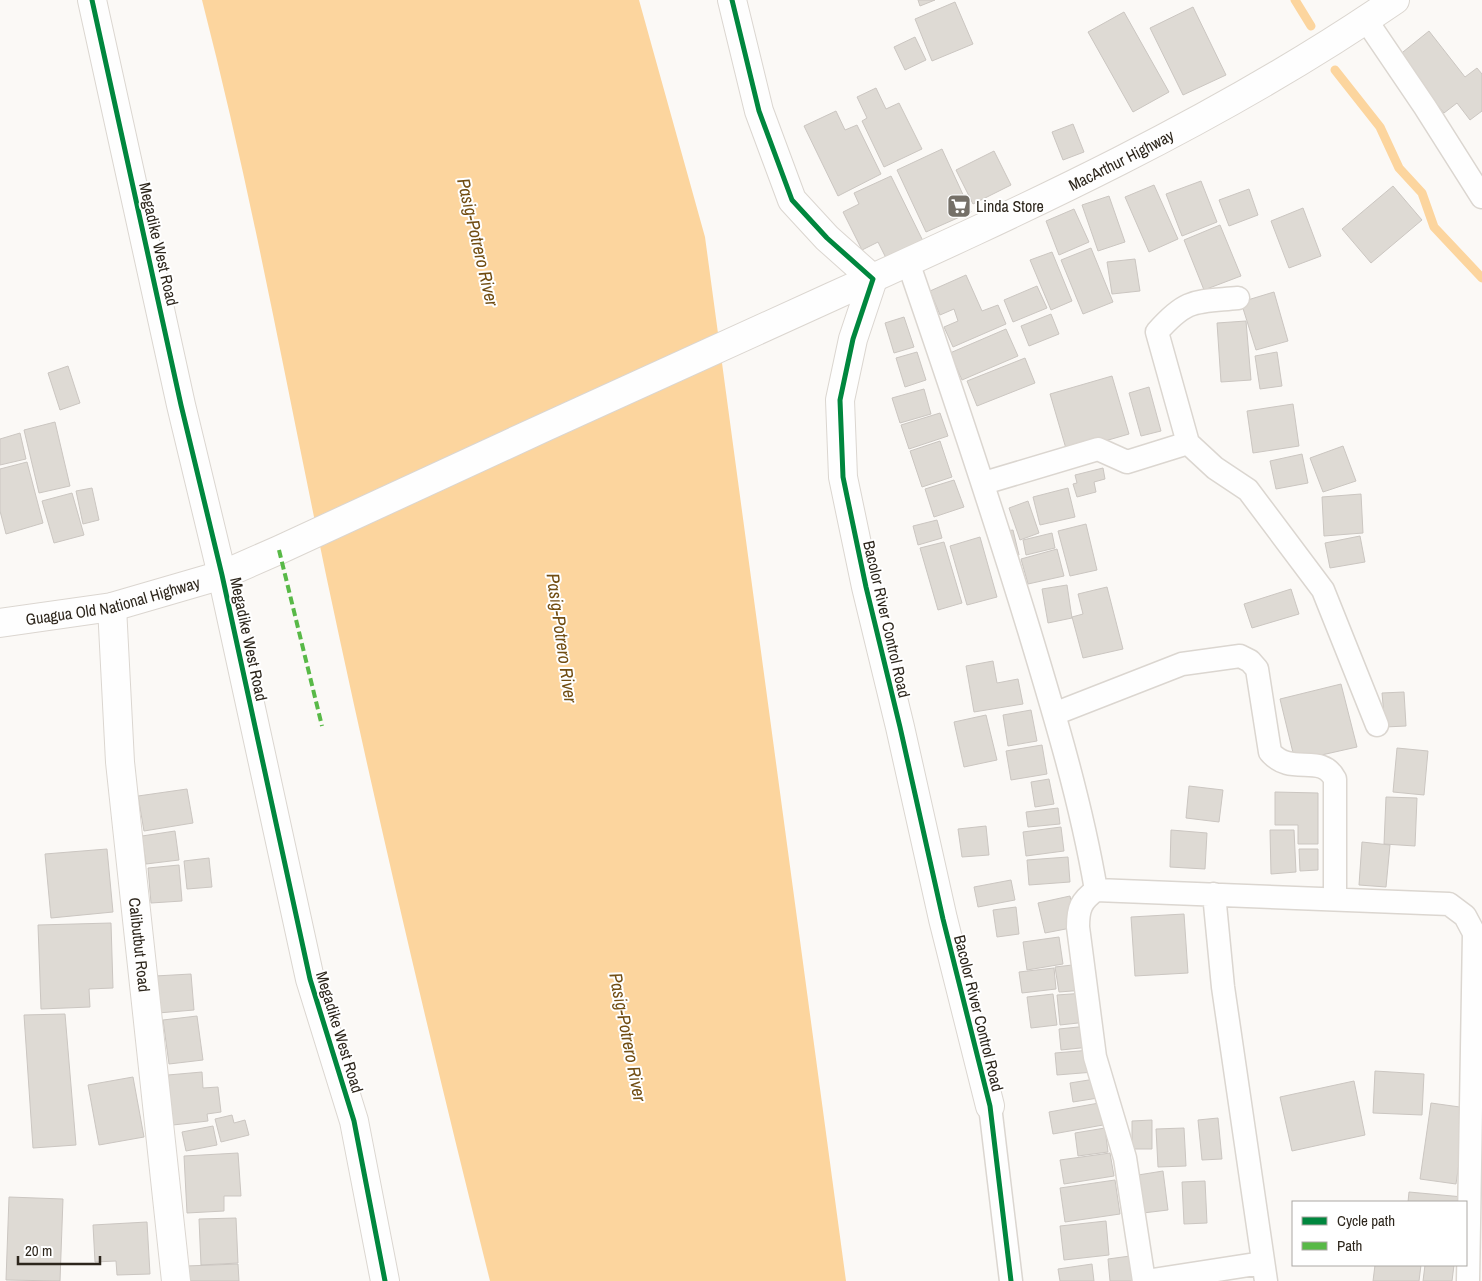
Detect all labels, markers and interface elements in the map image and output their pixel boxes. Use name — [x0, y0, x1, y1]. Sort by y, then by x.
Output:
street label: MacArthur Highway — [1065, 124, 1178, 196]
water label: Pasig-Potrero River — [451, 176, 505, 309]
street label: Megadike West Road — [134, 180, 184, 308]
supermarket icon: Linda Store — [946, 193, 972, 219]
place label: Linda Store — [976, 195, 1044, 217]
street label: Bacolor River Control Road — [858, 538, 916, 700]
street label: Guagua Old National Highway — [24, 571, 203, 630]
water label: Pasig-Potrero River — [541, 572, 584, 705]
street label: Megadike West Road — [225, 575, 273, 703]
street label: Calibutbut Road — [124, 896, 156, 993]
street label: Bacolor River Control Road — [949, 933, 1009, 1093]
street label: Megadike West Road — [311, 969, 369, 1095]
water label: Pasig-Potrero River — [603, 971, 653, 1104]
legend — [1292, 1201, 1467, 1266]
text: Cycle path — [1337, 1210, 1395, 1231]
scale bar — [18, 1234, 100, 1266]
text: Path — [1337, 1235, 1362, 1256]
text: 20 m — [25, 1240, 52, 1261]

